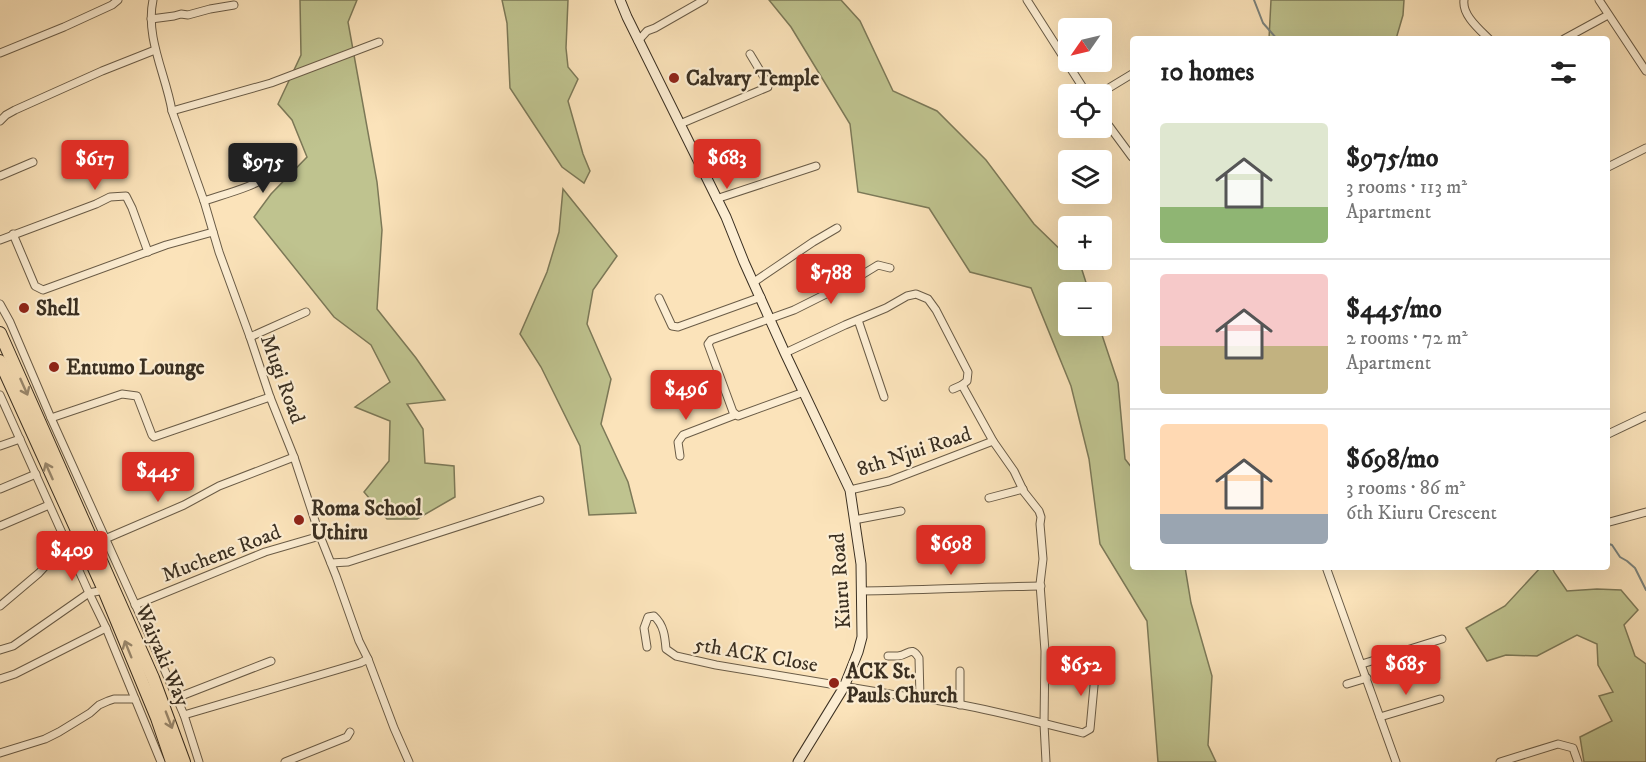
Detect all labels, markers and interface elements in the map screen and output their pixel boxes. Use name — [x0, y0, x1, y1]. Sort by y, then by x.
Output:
north arrow — [1058, 18, 1112, 72]
map controls — [1058, 18, 1112, 336]
text: 10 homes — [1160, 56, 1254, 89]
icon: filters — [1547, 56, 1580, 89]
place label: Calvary Temple — [686, 66, 819, 92]
marker: Calvary Temple — [667, 71, 681, 85]
button: locate — [1058, 84, 1112, 138]
pin: $683 — [691, 139, 763, 190]
pin: $617 — [59, 140, 131, 191]
text: $975/mo — [1346, 142, 1438, 175]
pin: $975 — [227, 143, 299, 194]
text: $683 — [708, 146, 746, 171]
text: $617 — [75, 147, 115, 172]
icon: home — [1208, 147, 1280, 219]
text: $975 — [242, 150, 284, 175]
button: layers — [1058, 150, 1112, 204]
text: 3 rooms · 113 m² — [1346, 175, 1467, 200]
text: Apartment — [1346, 200, 1431, 225]
button: + — [1058, 216, 1112, 270]
pin: $788 — [795, 254, 867, 305]
text: $788 — [810, 261, 852, 286]
button: − — [1058, 282, 1112, 336]
text: $445/mo — [1346, 293, 1442, 326]
place label: Shell — [36, 296, 80, 322]
icon: home — [1208, 298, 1280, 370]
marker: Shell — [17, 301, 31, 315]
text: 2 rooms · 72 m² — [1346, 326, 1468, 351]
street label: Mugi Road — [254, 331, 310, 428]
text: Apartment — [1346, 351, 1431, 376]
place label: Entumo Lounge — [66, 355, 205, 381]
marker: Entumo Lounge — [47, 360, 61, 374]
pin: $496 — [650, 370, 722, 421]
one-way arrow — [19, 377, 30, 395]
text: $496 — [665, 377, 707, 402]
street label: 8th Njui Road — [854, 421, 975, 483]
text: $698/mo — [1346, 443, 1439, 476]
icon: home — [1208, 448, 1280, 520]
pin: $445 — [122, 452, 194, 503]
text: $445 — [136, 459, 180, 484]
one-way arrow — [43, 462, 54, 480]
text: 3 rooms · 86 m² — [1346, 476, 1465, 501]
place label: Roma School Uthiru — [311, 496, 423, 546]
text: 6th Kiuru Crescent — [1346, 501, 1497, 526]
marker: Roma School Uthiru — [292, 513, 306, 527]
street label: Muchene Road — [158, 519, 285, 589]
pin: $698 — [915, 525, 987, 576]
pin: $409 — [36, 531, 108, 582]
street label: Kiuru Road — [825, 532, 857, 630]
text: $698 — [930, 532, 972, 557]
text: $409 — [50, 538, 94, 563]
street label: Waiyaki Way — [129, 600, 196, 711]
street label: 5th ACK Close — [692, 631, 820, 679]
one-way arrow — [122, 640, 133, 659]
pin: $685 — [1370, 645, 1442, 696]
pin: $652 — [1045, 646, 1117, 697]
text: $685 — [1385, 652, 1427, 677]
text: $652 — [1060, 653, 1102, 678]
place label: ACK St. Pauls Church — [845, 659, 959, 709]
marker: ACK St. Pauls Church — [827, 676, 841, 690]
one-way arrow — [164, 710, 175, 728]

